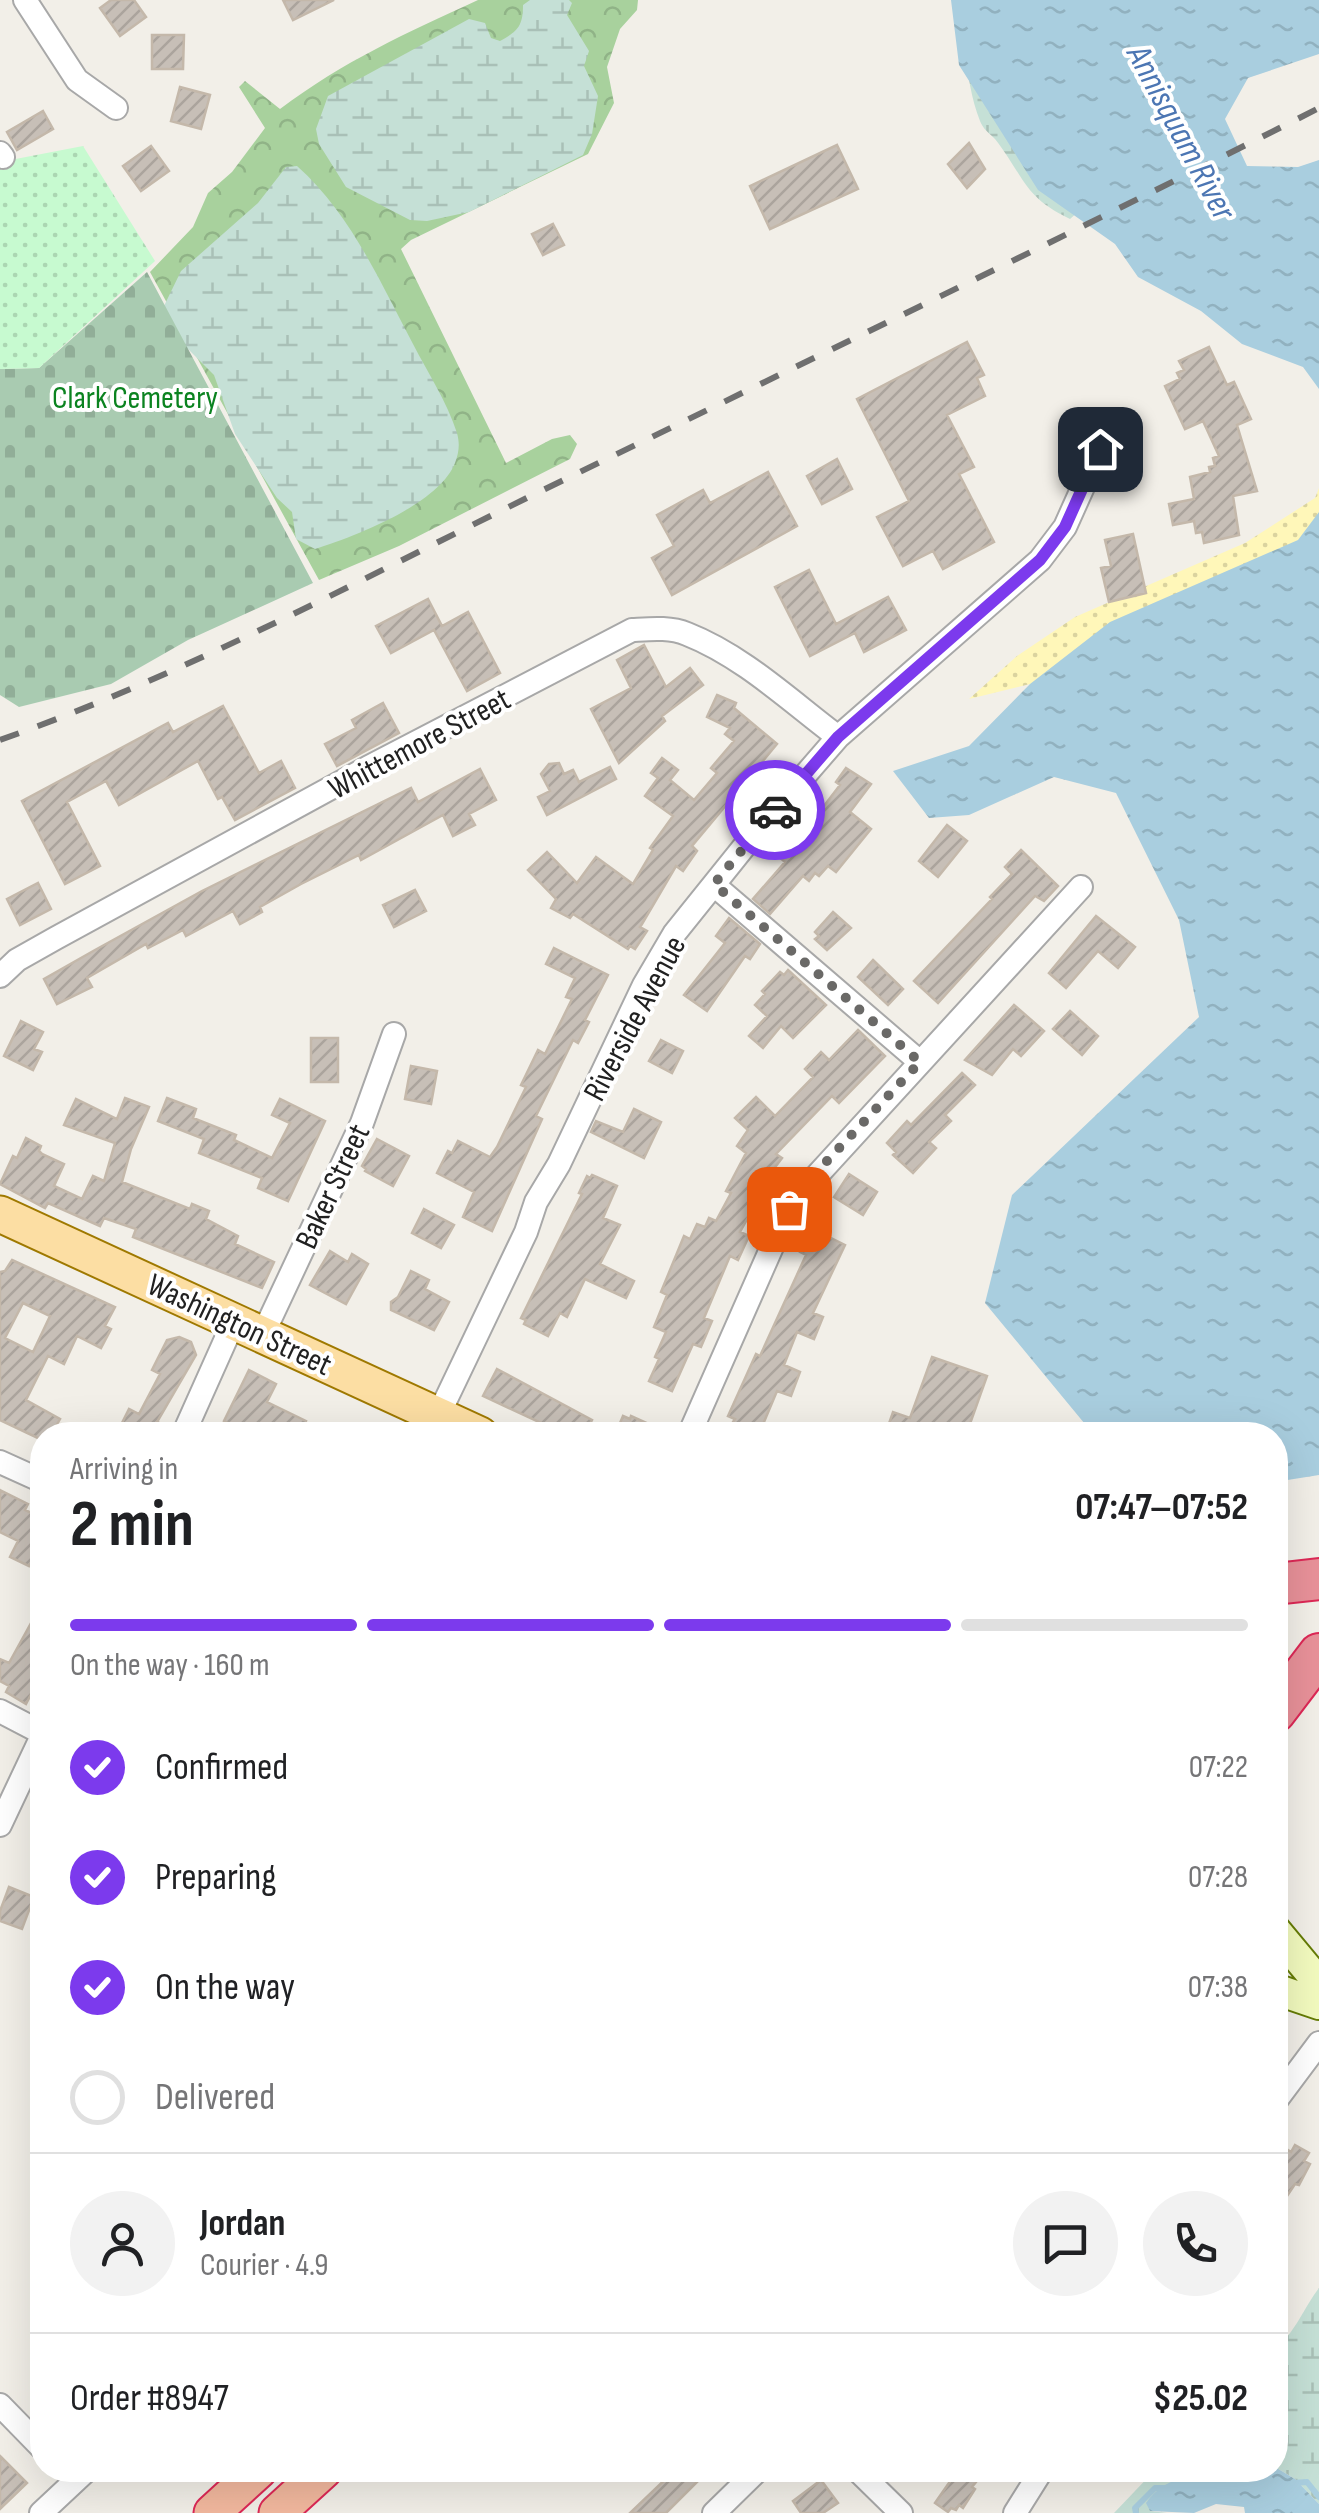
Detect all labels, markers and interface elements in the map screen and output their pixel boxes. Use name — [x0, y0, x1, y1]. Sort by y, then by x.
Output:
water label: Annisquam River — [1116, 36, 1245, 229]
park label: Clark Cemetery — [52, 379, 218, 418]
pin — [1058, 407, 1143, 492]
icon: home — [1073, 422, 1128, 477]
street label: Whittemore Street — [322, 680, 517, 809]
courier — [725, 760, 825, 860]
icon: car — [748, 783, 803, 838]
street label: Riverside Avenue — [576, 929, 695, 1108]
street label: Baker Street — [288, 1118, 379, 1255]
pin — [747, 1167, 832, 1252]
icon: bag — [762, 1182, 817, 1237]
street label: Washington Street — [141, 1266, 338, 1385]
text: Arriving in — [70, 1450, 178, 1489]
text: 07:47–07:52 — [1075, 1485, 1248, 1530]
text: 2 min — [70, 1487, 194, 1565]
text: On the way · 160 m — [70, 1646, 269, 1685]
icon: check — [70, 1740, 125, 1795]
text: Confirmed — [155, 1745, 288, 1790]
text: 07:22 — [1189, 1748, 1248, 1787]
icon: check — [70, 1850, 125, 1905]
text: Preparing — [155, 1855, 276, 1900]
text: 07:28 — [1188, 1858, 1248, 1897]
icon: check — [70, 1960, 125, 2015]
text: On the way — [155, 1965, 295, 2010]
text: 07:38 — [1188, 1968, 1248, 2007]
text: Delivered — [155, 2075, 275, 2120]
button: person — [70, 2191, 175, 2296]
button: chat — [1013, 2191, 1118, 2296]
button: phone — [1143, 2191, 1248, 2296]
text: Jordan — [200, 2201, 285, 2246]
text: Courier · 4.9 — [200, 2246, 328, 2285]
text: Order #8947 — [70, 2376, 229, 2421]
text: $25.02 — [1153, 2376, 1248, 2421]

